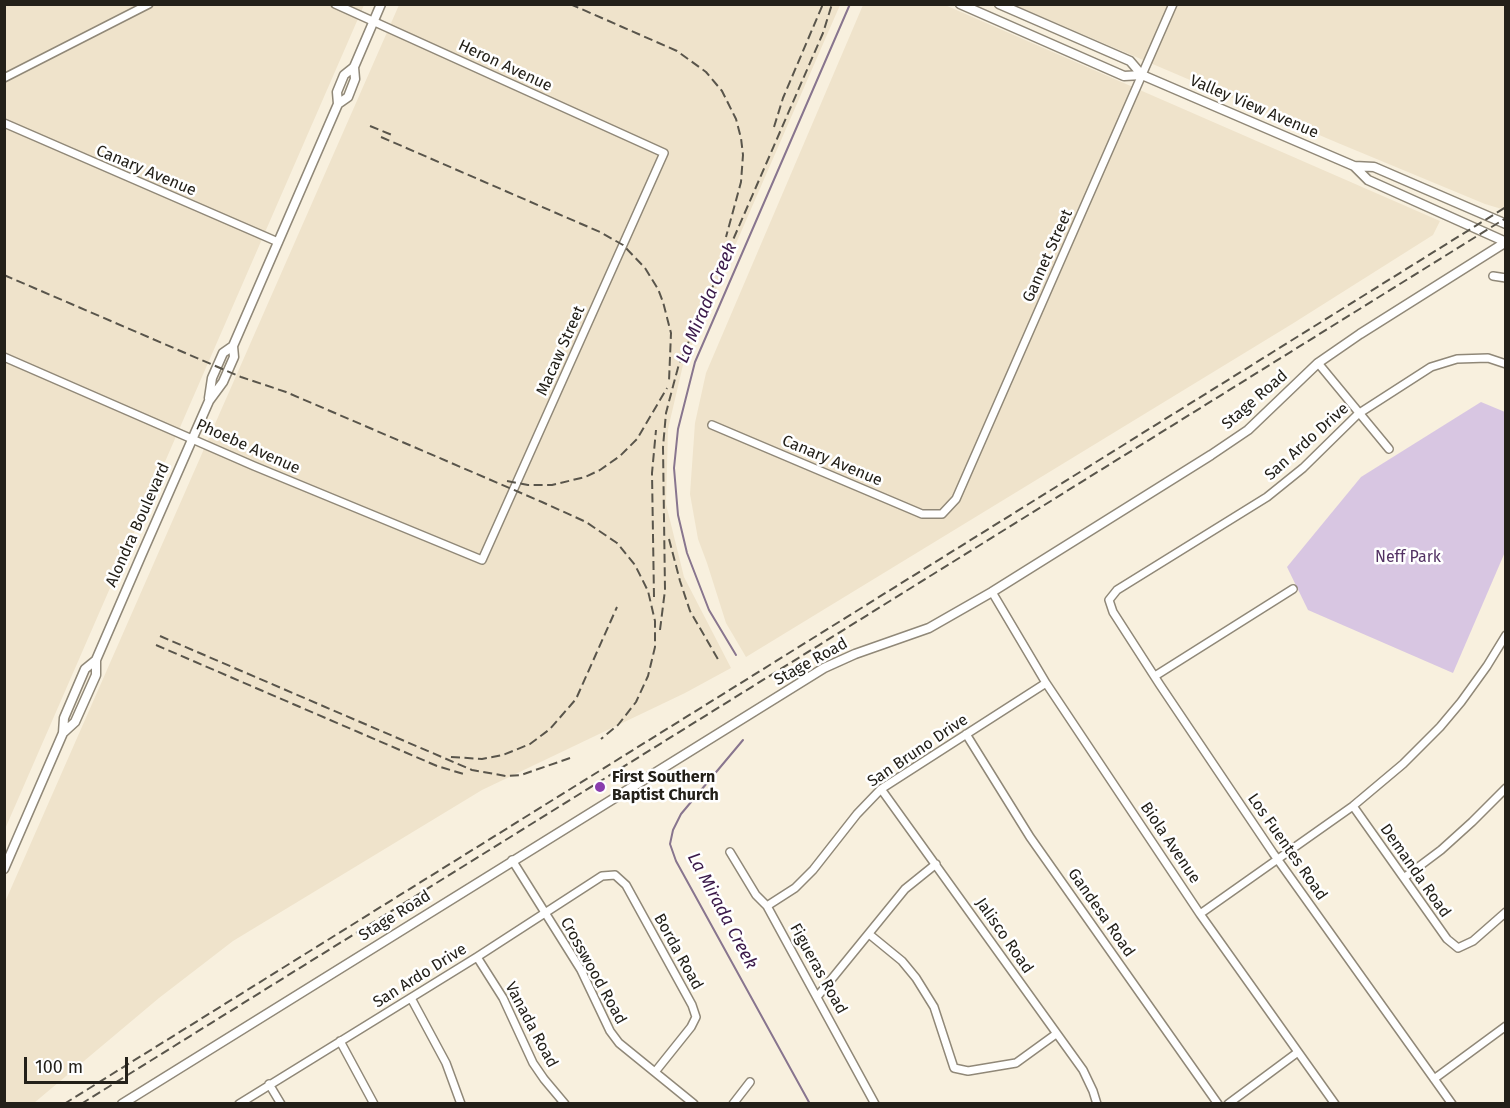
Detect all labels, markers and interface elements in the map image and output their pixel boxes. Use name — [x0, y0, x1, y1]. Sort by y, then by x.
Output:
street label: Heron Avenue — [455, 36, 555, 96]
street label: Valley View Avenue — [1187, 71, 1321, 143]
street label: Canary Avenue — [93, 141, 199, 201]
street label: Gannet Street — [1019, 207, 1077, 305]
water label: La Mirada Creek — [672, 240, 742, 366]
street label: Macaw Street — [533, 303, 589, 399]
street label: Stage Road — [1218, 366, 1292, 434]
street label: San Ardo Drive — [1261, 399, 1353, 485]
street label: Phoebe Avenue — [193, 415, 303, 479]
street label: Canary Avenue — [779, 431, 885, 491]
street label: Alondra Boulevard — [102, 460, 174, 590]
park label: Neff Park — [1375, 548, 1441, 568]
street label: Stage Road — [771, 634, 851, 690]
street label: San Bruno Drive — [864, 710, 972, 792]
place label: First Southern Baptist Church — [612, 768, 719, 806]
marker: First Southern Baptist Church — [593, 780, 607, 794]
street label: Los Fuentes Road — [1243, 790, 1331, 904]
street label: Biola Avenue — [1136, 799, 1204, 887]
street label: Demanda Road — [1376, 820, 1454, 922]
water label: La Mirada Creek — [682, 849, 762, 973]
street label: Gandesa Road — [1063, 865, 1139, 961]
street label: Stage Road — [356, 886, 434, 946]
street label: Jalisco Road — [971, 894, 1037, 978]
street label: Borda Road — [649, 911, 707, 993]
street label: Crosswood Road — [556, 914, 630, 1028]
street label: Figueras Road — [785, 920, 851, 1018]
street label: San Ardo Drive — [370, 940, 470, 1012]
street label: Vanada Road — [500, 979, 562, 1071]
scale bar — [27, 1045, 130, 1083]
text: 100 m — [35, 1056, 83, 1078]

